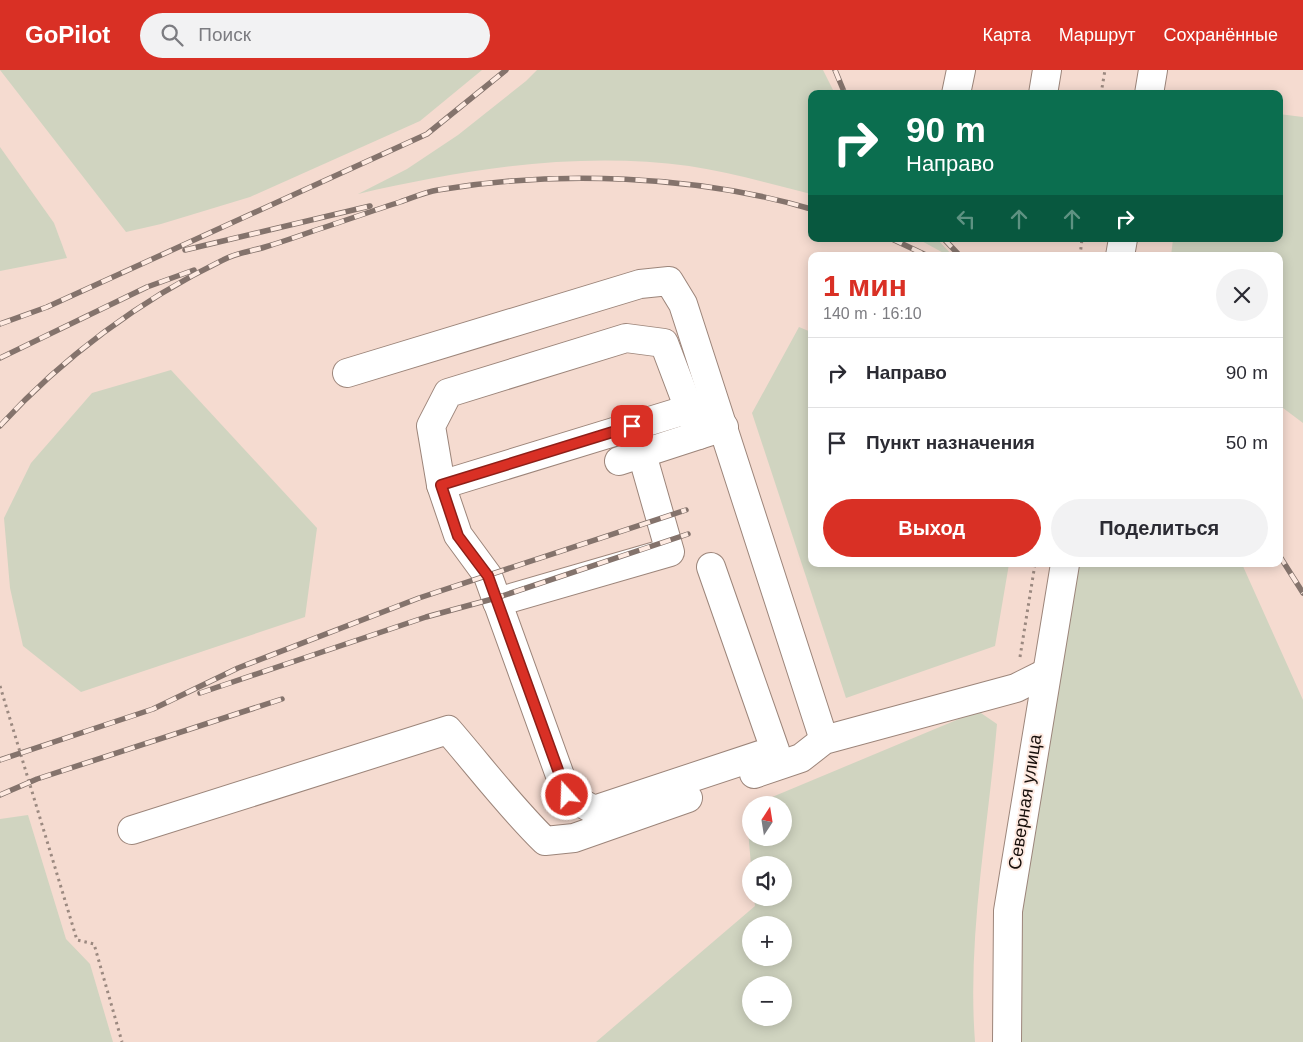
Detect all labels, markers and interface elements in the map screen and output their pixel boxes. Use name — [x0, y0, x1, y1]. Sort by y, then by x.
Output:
search box — [140, 13, 490, 58]
text: GoPilot — [25, 21, 110, 48]
icon: search — [158, 21, 186, 49]
text: Поиск — [198, 24, 251, 45]
text: Карта — [983, 25, 1031, 45]
text: Маршрут — [1059, 25, 1135, 45]
text: Сохранённые — [1163, 25, 1278, 45]
icon: right — [823, 110, 888, 175]
text: 90 m — [906, 110, 986, 149]
text: Направо — [906, 151, 994, 176]
icon: left — [952, 205, 980, 233]
icon: ahead — [1005, 205, 1033, 233]
icon: ahead — [1058, 205, 1086, 233]
icon: right — [1111, 205, 1139, 233]
text: 1 мин — [823, 269, 907, 302]
button: close — [1216, 269, 1268, 321]
text: 140 m · 16:10 — [823, 305, 922, 322]
icon: right — [823, 359, 851, 387]
text: Направо — [866, 362, 947, 383]
text: 90 m — [1226, 362, 1268, 383]
pin — [611, 405, 653, 447]
icon: arrive — [618, 412, 646, 440]
icon: arrive — [823, 429, 851, 457]
text: Пункт назначения — [866, 432, 1035, 453]
text: 50 m — [1226, 432, 1268, 453]
button: Выход — [823, 499, 1041, 557]
button: Поделиться — [1051, 499, 1268, 557]
street label: Северная улица — [1004, 732, 1046, 871]
position arrow — [540, 768, 592, 820]
north arrow — [742, 796, 792, 846]
map controls — [742, 796, 792, 1026]
button: sound — [742, 856, 792, 906]
button: + — [742, 916, 792, 966]
button: − — [742, 976, 792, 1026]

